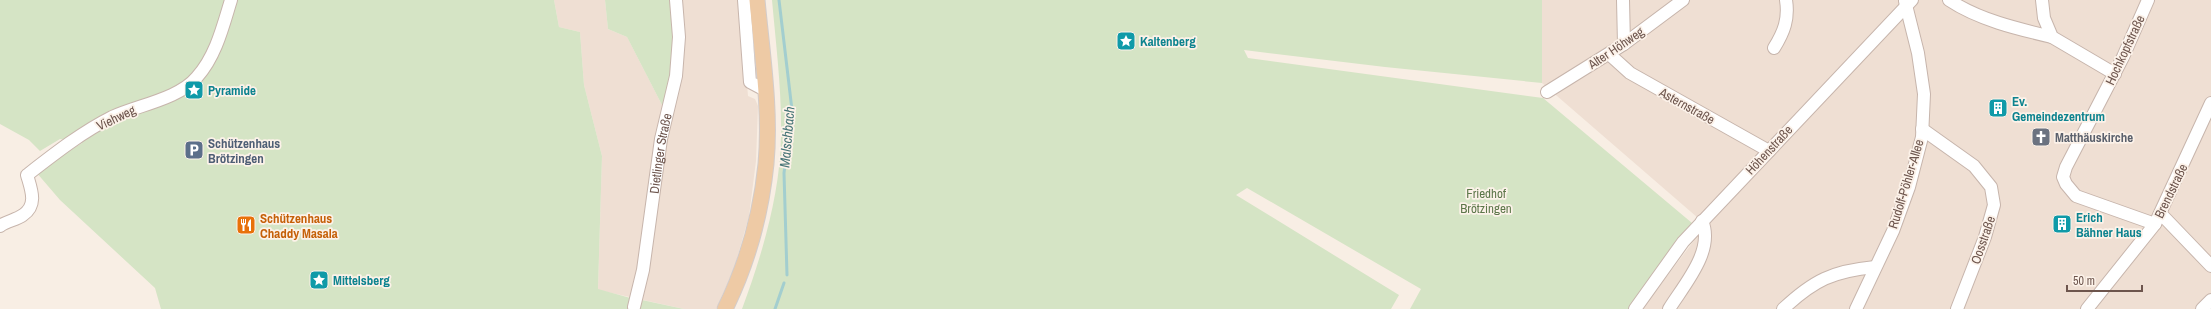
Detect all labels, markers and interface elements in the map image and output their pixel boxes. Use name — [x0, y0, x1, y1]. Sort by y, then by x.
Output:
street label: Hochkopfstraße — [2101, 12, 2149, 88]
street label: Alter Höhweg — [1584, 23, 1647, 74]
place icon: Kaltenberg — [1115, 30, 1137, 52]
place label: Kaltenberg — [1140, 33, 1196, 50]
place icon: Pyramide — [183, 79, 205, 101]
place label: Pyramide — [208, 82, 256, 99]
street label: Asternstraße — [1655, 83, 1718, 128]
place label: Ev. Gemeindezentrum — [2012, 93, 2105, 125]
building icon: Ev. Gemeindezentrum — [1987, 97, 2009, 119]
street label: Viehweg — [94, 102, 138, 134]
water label: Malschbach — [775, 106, 799, 168]
street label: Dietlinger Straße — [645, 111, 675, 195]
street label: Höhenstraße — [1742, 122, 1796, 178]
church icon: Matthäuskirche — [2030, 126, 2052, 148]
place label: Matthäuskirche — [2055, 129, 2133, 146]
place label: Schützenhaus Brötzingen — [208, 135, 280, 167]
street label: Rudolf-Pöhler-Allee — [1884, 137, 1928, 231]
parking icon: Schützenhaus Brötzingen — [183, 139, 205, 161]
street label: Brendstraße — [2151, 161, 2192, 221]
park label: Friedhof Brötzingen — [1460, 185, 1512, 217]
place label: Erich Bähner Haus — [2076, 209, 2142, 241]
place label: Schützenhaus Chaddy Masala — [260, 210, 338, 242]
building icon: Erich Bähner Haus — [2051, 213, 2073, 235]
restaurant icon: Schützenhaus Chaddy Masala — [235, 214, 257, 236]
street label: Oosstraße — [1967, 214, 1999, 266]
scale bar — [2067, 267, 2142, 293]
place icon: Mittelsberg — [308, 269, 330, 291]
place label: Mittelsberg — [333, 272, 390, 289]
text: 50 m — [2073, 273, 2095, 289]

